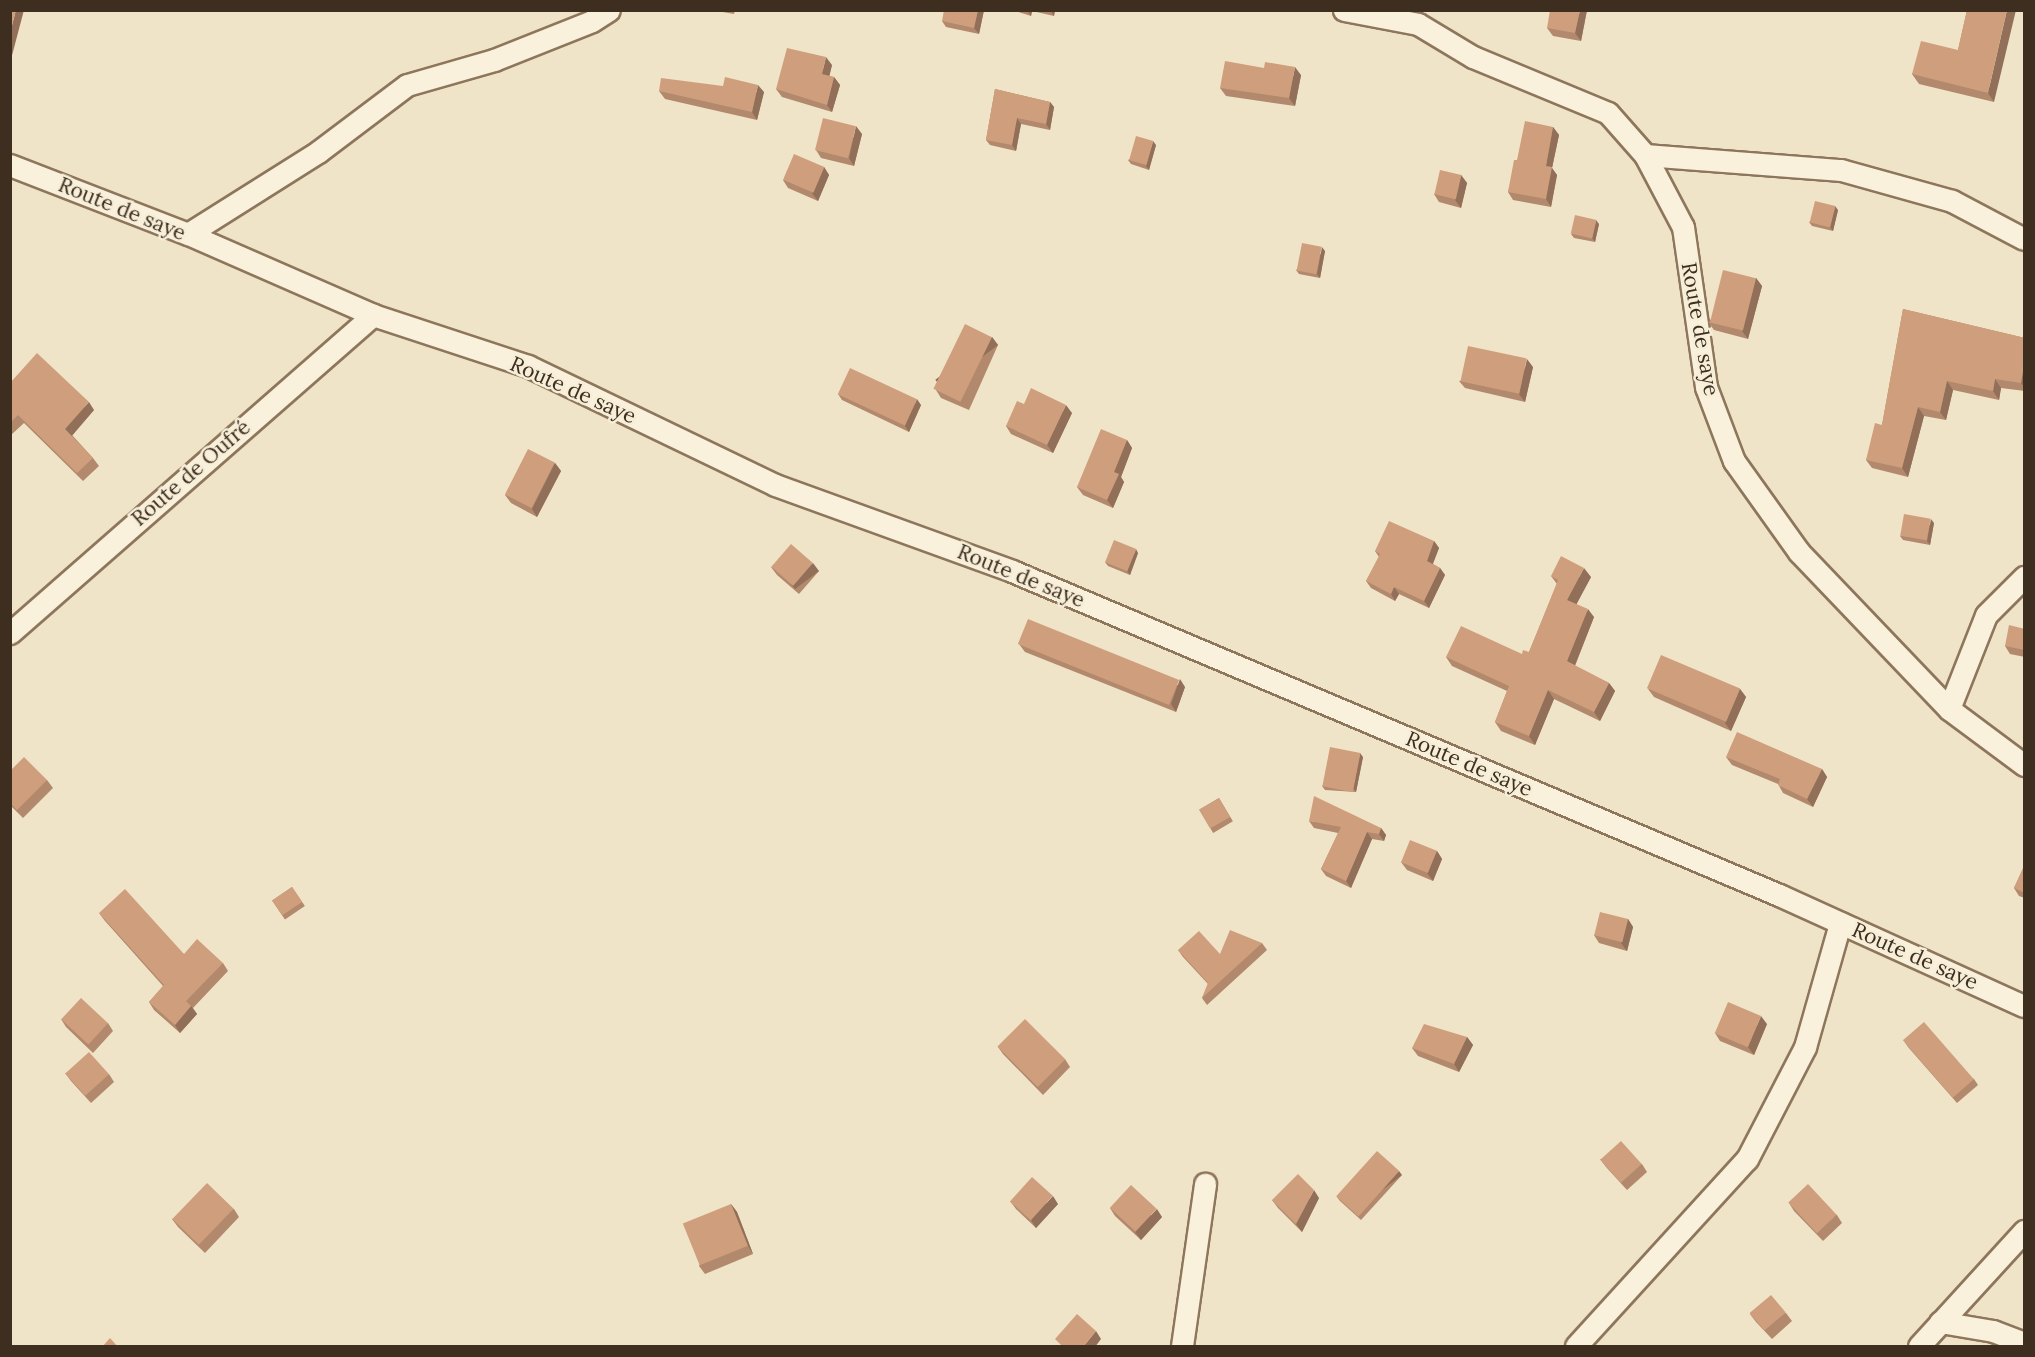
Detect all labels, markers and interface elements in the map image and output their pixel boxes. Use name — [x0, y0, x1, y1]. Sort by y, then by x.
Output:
street label: Route de saye — [55, 172, 189, 246]
street label: Route de saye — [1676, 260, 1724, 398]
street label: Route de saye — [506, 351, 640, 429]
street label: Route de Oufré — [127, 415, 255, 531]
street label: Route de saye — [954, 539, 1088, 613]
street label: Route de saye — [1402, 726, 1536, 802]
street label: Route de saye — [1848, 917, 1982, 995]

